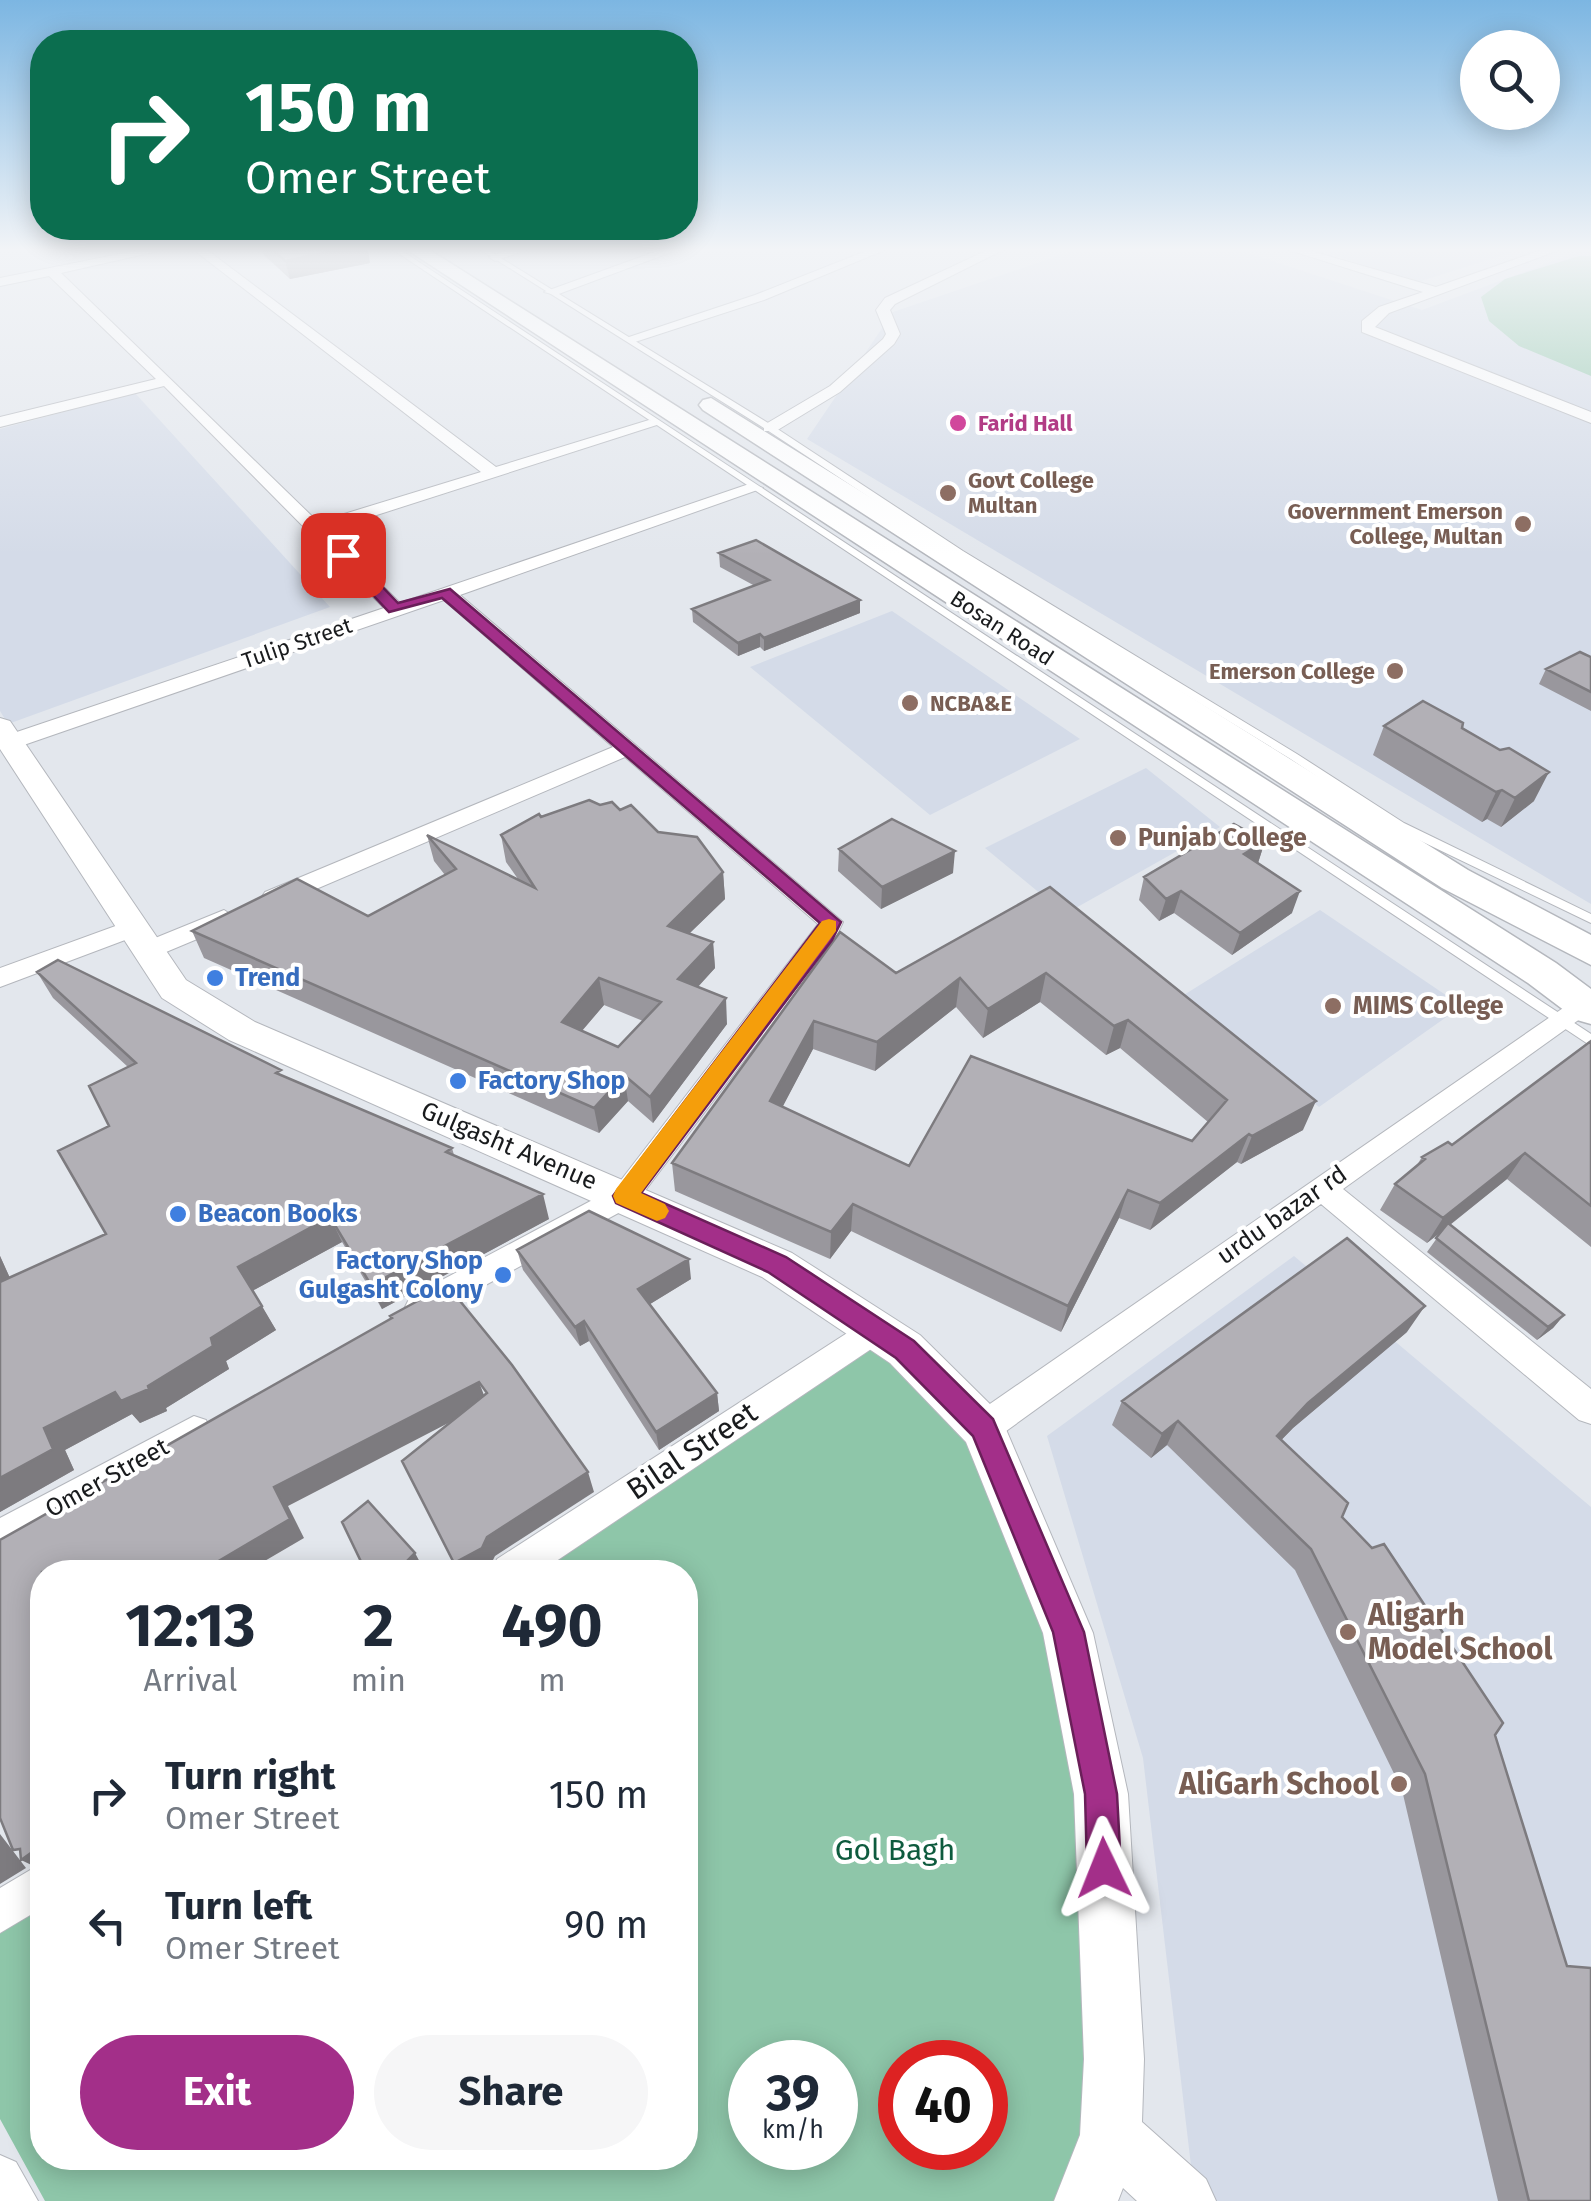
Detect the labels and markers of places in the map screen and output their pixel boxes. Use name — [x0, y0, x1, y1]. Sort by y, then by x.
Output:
place label: Farid Hall — [978, 410, 1073, 437]
marker: Farid Hall — [947, 412, 969, 434]
place label: Govt College Multan — [968, 467, 1094, 519]
marker: Govt College Multan — [937, 482, 959, 504]
place label: Government Emerson College, Multan — [1287, 498, 1503, 550]
pin — [301, 513, 386, 598]
marker: Government Emerson College, Multan — [1512, 513, 1534, 535]
place label: Emerson College — [1209, 658, 1375, 685]
marker: Emerson College — [1384, 660, 1406, 682]
place label: NCBA&E — [930, 690, 1012, 717]
marker: NCBA&E — [899, 692, 921, 714]
place label: Punjab College — [1138, 823, 1307, 853]
marker: Punjab College — [1107, 827, 1129, 849]
place label: Trend — [235, 963, 300, 993]
marker: Trend — [204, 967, 226, 989]
place label: MIMS College — [1353, 991, 1504, 1021]
marker: MIMS College — [1322, 995, 1344, 1017]
place label: Factory Shop — [478, 1066, 625, 1096]
marker: Factory Shop — [447, 1070, 469, 1092]
place label: Beacon Books — [198, 1199, 357, 1229]
marker: Beacon Books — [167, 1203, 189, 1225]
place label: Factory Shop Gulgasht Colony — [299, 1246, 484, 1305]
marker: Factory Shop Gulgasht Colony — [492, 1264, 514, 1286]
place label: Aligarh Model School — [1367, 1597, 1553, 1667]
marker: Aligarh Model School — [1337, 1621, 1359, 1643]
place label: AliGarh School — [1178, 1766, 1379, 1802]
marker: AliGarh School — [1388, 1773, 1410, 1795]

